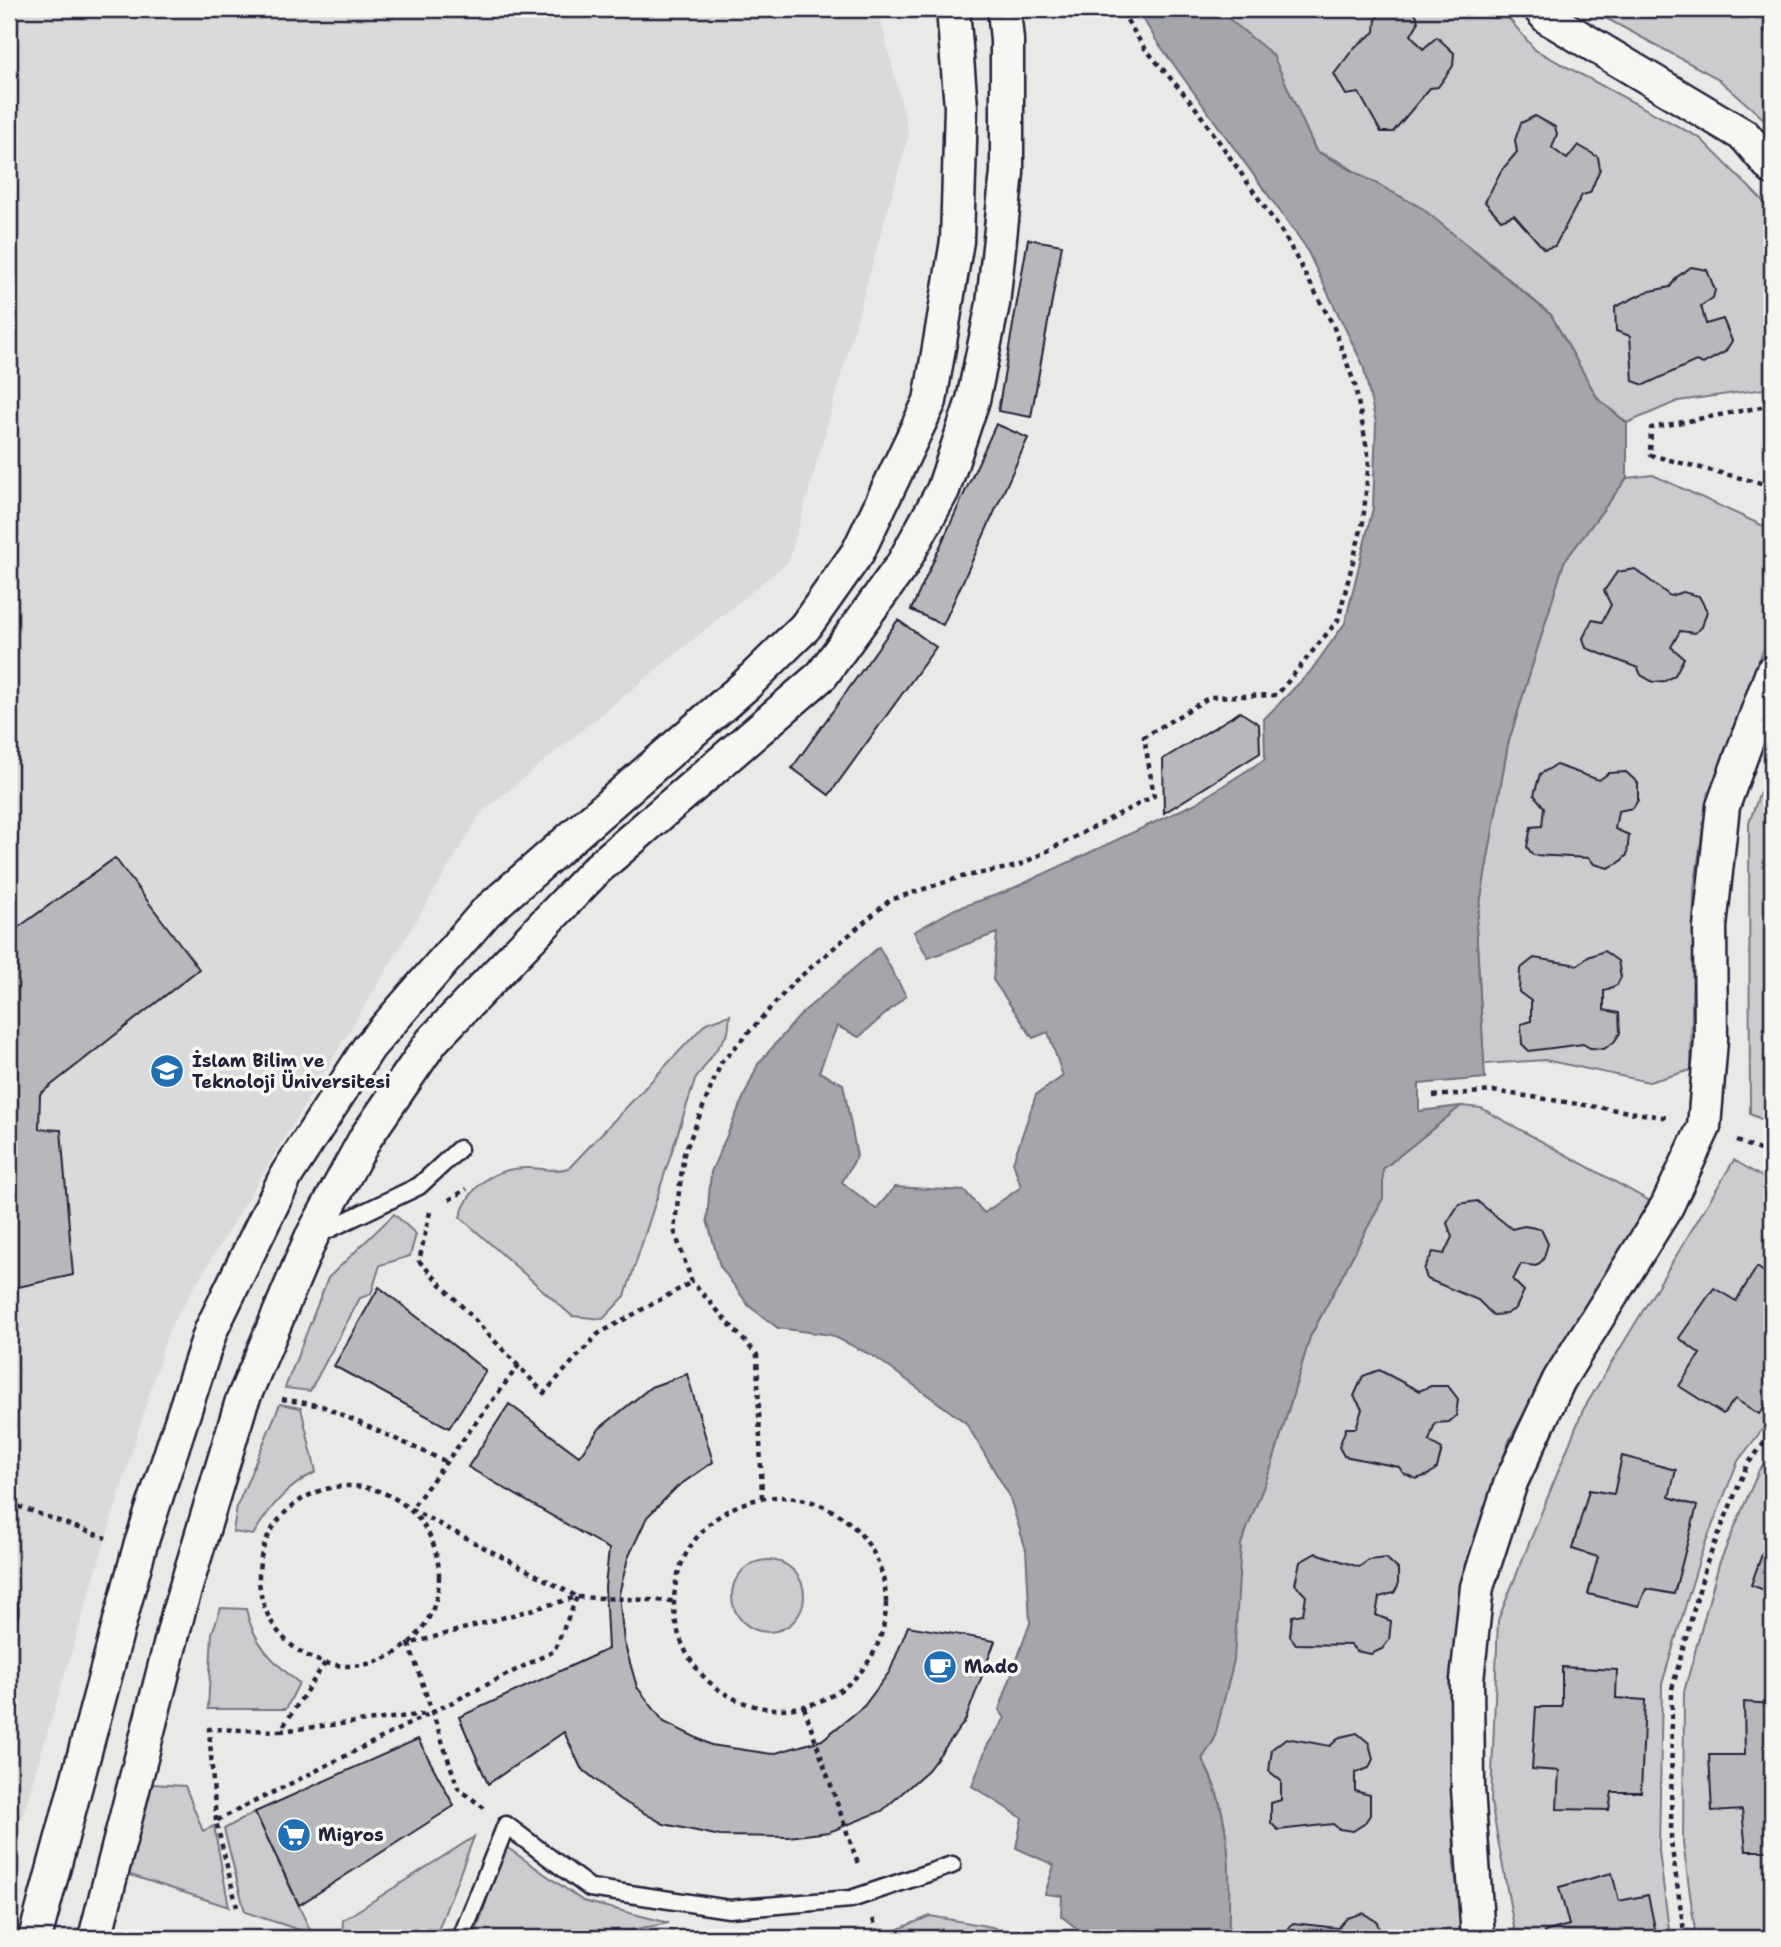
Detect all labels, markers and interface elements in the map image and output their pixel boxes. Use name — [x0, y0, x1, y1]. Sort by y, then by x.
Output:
place label: İslam Bilim ve Teknoloji Üniversitesi — [192, 1049, 391, 1094]
school or university icon: İslam Bilim ve Teknoloji Üniversitesi — [148, 1052, 186, 1090]
cafe icon: Mado — [921, 1648, 959, 1686]
place label: Mado — [964, 1655, 1019, 1679]
supermarket icon: Migros — [275, 1816, 313, 1854]
place label: Migros — [318, 1823, 384, 1847]

